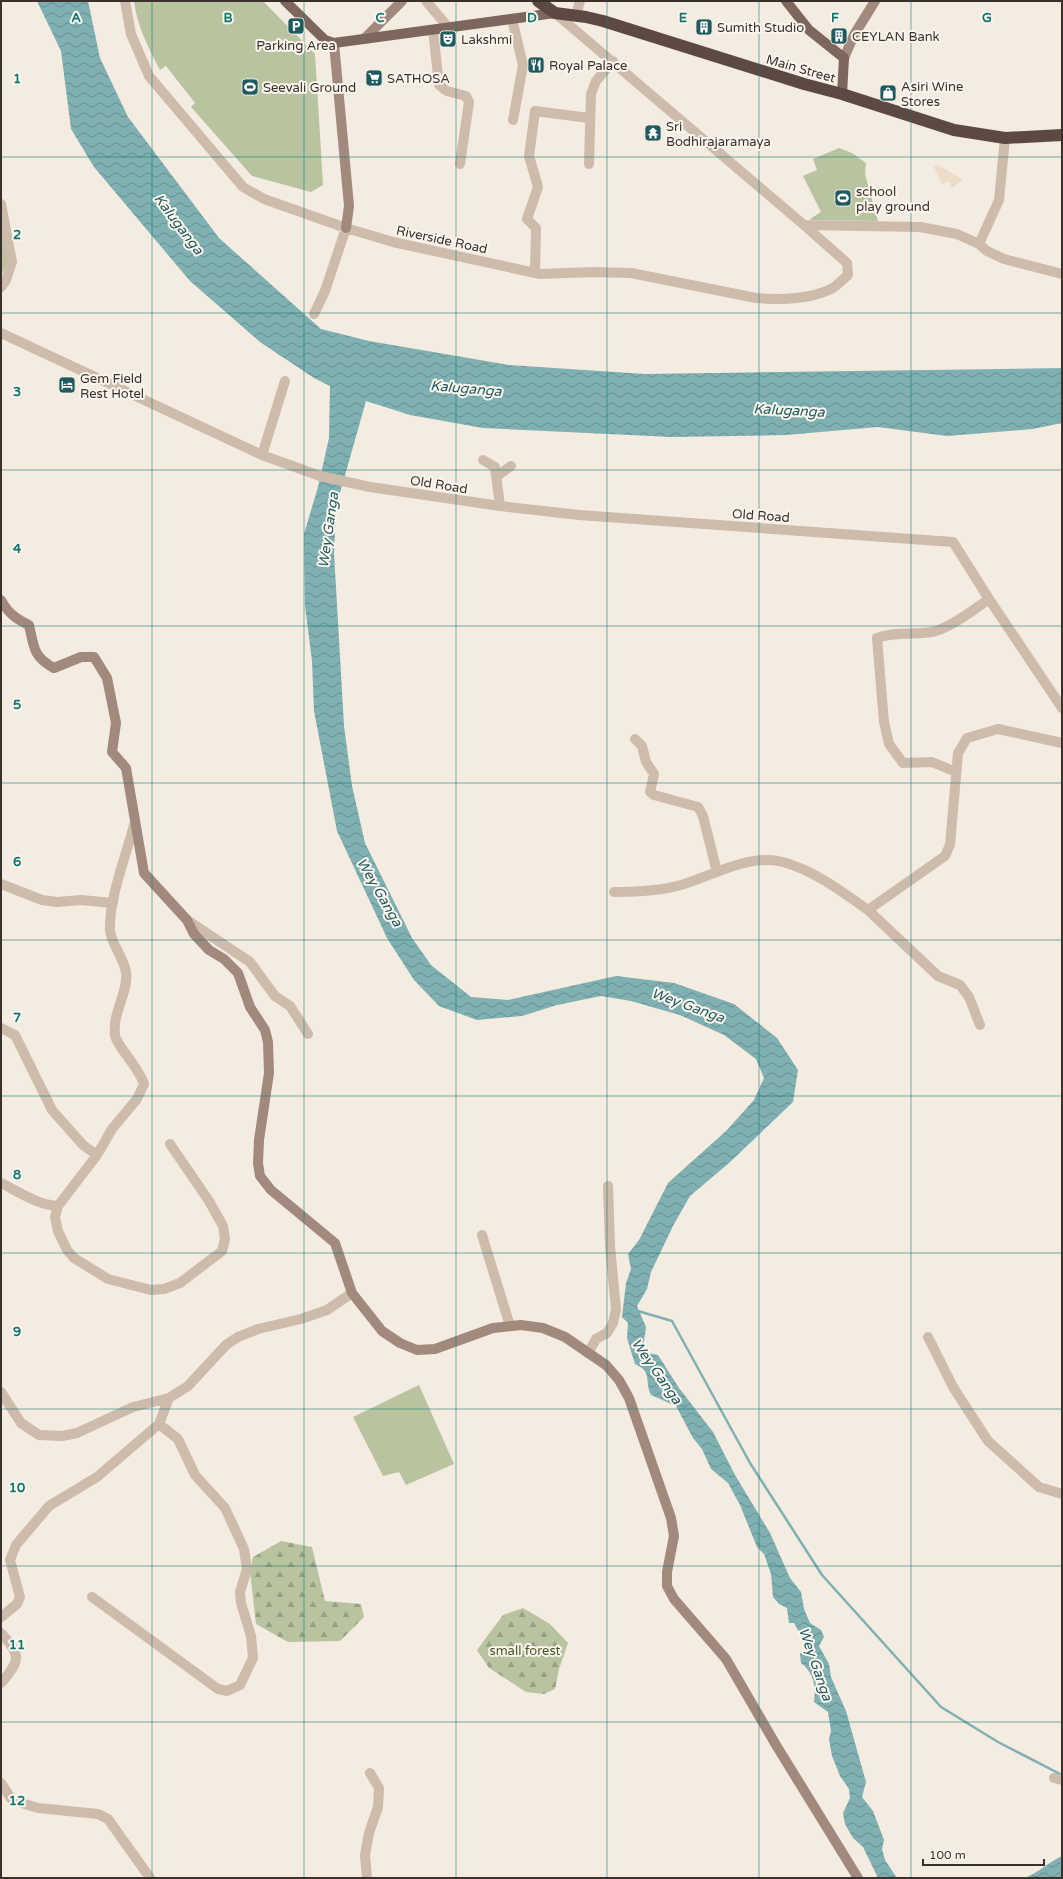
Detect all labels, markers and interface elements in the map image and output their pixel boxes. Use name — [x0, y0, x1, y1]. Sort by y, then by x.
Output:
text: A — [71, 10, 81, 26]
text: B — [223, 10, 233, 26]
text: C — [375, 10, 385, 26]
text: D — [527, 10, 537, 26]
text: E — [679, 10, 687, 26]
text: F — [831, 10, 839, 26]
text: G — [982, 10, 992, 26]
parking icon: Parking Area — [286, 16, 306, 36]
building icon: Sumith Studio — [694, 17, 714, 37]
place label: Sumith Studio — [717, 20, 804, 36]
building icon: CEYLAN Bank — [829, 26, 849, 46]
theatre icon: Lakshmi — [438, 29, 458, 49]
place label: CEYLAN Bank — [852, 29, 940, 45]
place label: Lakshmi — [461, 32, 512, 48]
place label: Parking Area — [256, 38, 336, 54]
street label: Main Street — [764, 51, 837, 87]
restaurant icon: Royal Palace — [526, 55, 546, 75]
place label: Royal Palace — [549, 58, 627, 74]
supermarket icon: SATHOSA — [364, 68, 384, 88]
text: 1 — [13, 71, 21, 87]
place label: SATHOSA — [387, 71, 450, 87]
sports icon: Seevali Ground — [240, 77, 260, 97]
place label: Asiri Wine Stores — [901, 79, 963, 110]
place label: Seevali Ground — [263, 80, 356, 96]
shop icon: Asiri Wine Stores — [878, 83, 898, 103]
place label: Sri Bodhirajaramaya — [666, 119, 771, 150]
temple icon: Sri Bodhirajaramaya — [643, 123, 663, 143]
place label: school play ground — [856, 184, 930, 215]
sports icon: school play ground — [833, 188, 853, 208]
water label: Kaluganga — [150, 191, 207, 259]
street label: Riverside Road — [395, 223, 489, 257]
text: 2 — [13, 227, 21, 243]
place label: Gem Field Rest Hotel — [80, 371, 144, 402]
hotel icon: Gem Field Rest Hotel — [57, 375, 77, 395]
water label: Kaluganga — [430, 377, 503, 400]
text: 3 — [13, 384, 21, 400]
water label: Kaluganga — [753, 400, 826, 421]
street label: Old Road — [409, 473, 469, 497]
water label: Wey Ganga — [315, 490, 342, 569]
street label: Old Road — [731, 506, 790, 526]
text: 4 — [13, 541, 22, 557]
text: 5 — [13, 697, 21, 713]
text: 6 — [13, 854, 21, 870]
water label: Wey Ganga — [353, 855, 407, 930]
water label: Wey Ganga — [649, 984, 728, 1027]
text: 7 — [13, 1010, 21, 1026]
text: 8 — [13, 1167, 21, 1183]
text: 9 — [13, 1324, 21, 1340]
water label: Wey Ganga — [628, 1335, 686, 1408]
text: 10 — [9, 1480, 25, 1496]
water label: Wey Ganga — [795, 1625, 836, 1704]
text: 11 — [9, 1637, 25, 1653]
park label: small forest — [489, 1643, 561, 1659]
text: 12 — [9, 1793, 25, 1809]
scale bar — [923, 1841, 1044, 1867]
text: 100 m — [929, 1848, 966, 1862]

